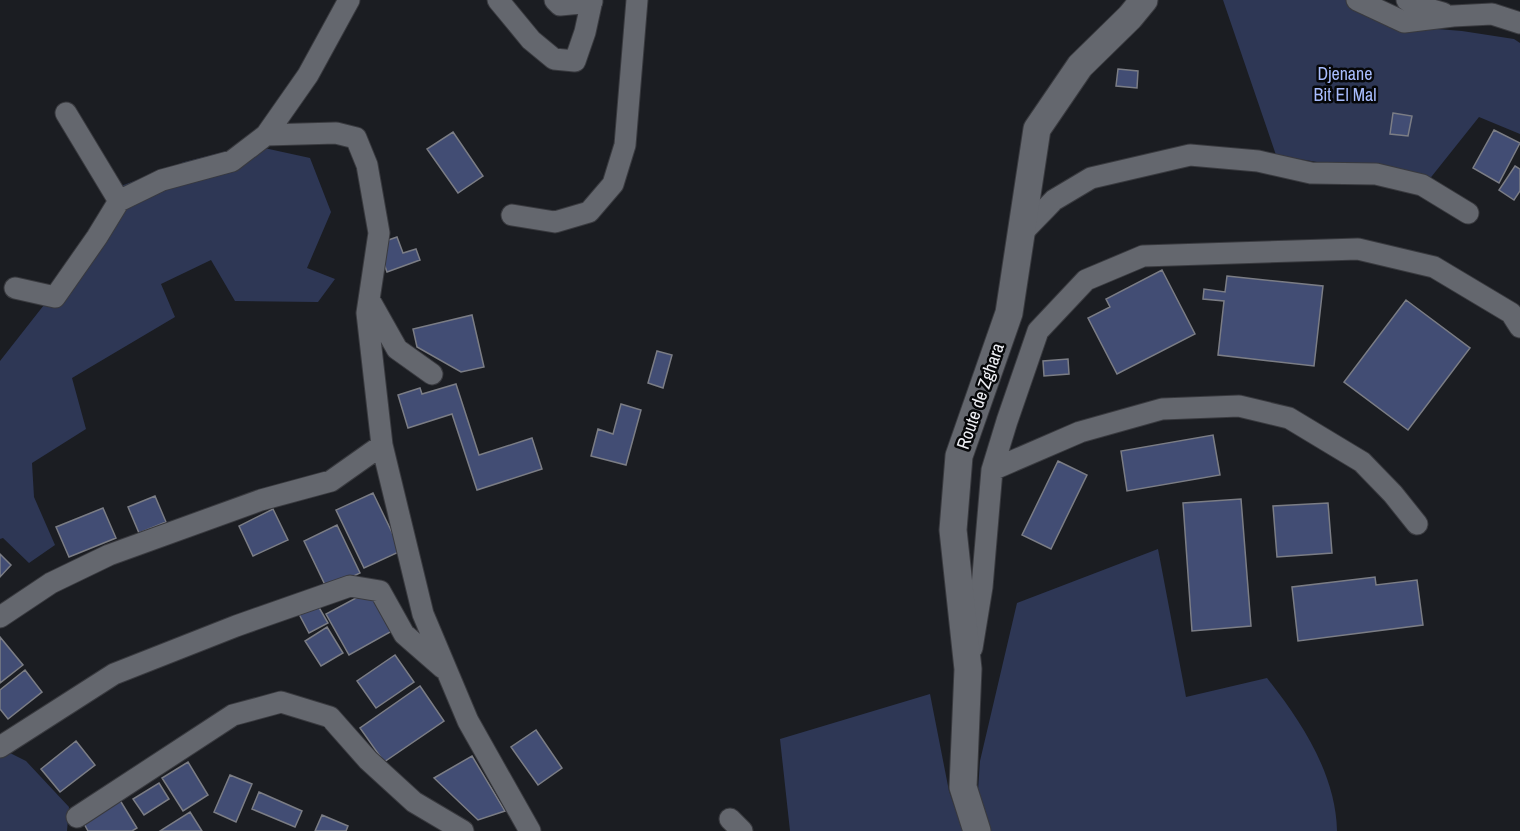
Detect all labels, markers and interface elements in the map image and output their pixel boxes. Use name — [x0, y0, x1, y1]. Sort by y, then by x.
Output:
park label: Djenane Bit El Mal — [1313, 61, 1377, 107]
street label: Route de Zghara — [950, 340, 1010, 452]

